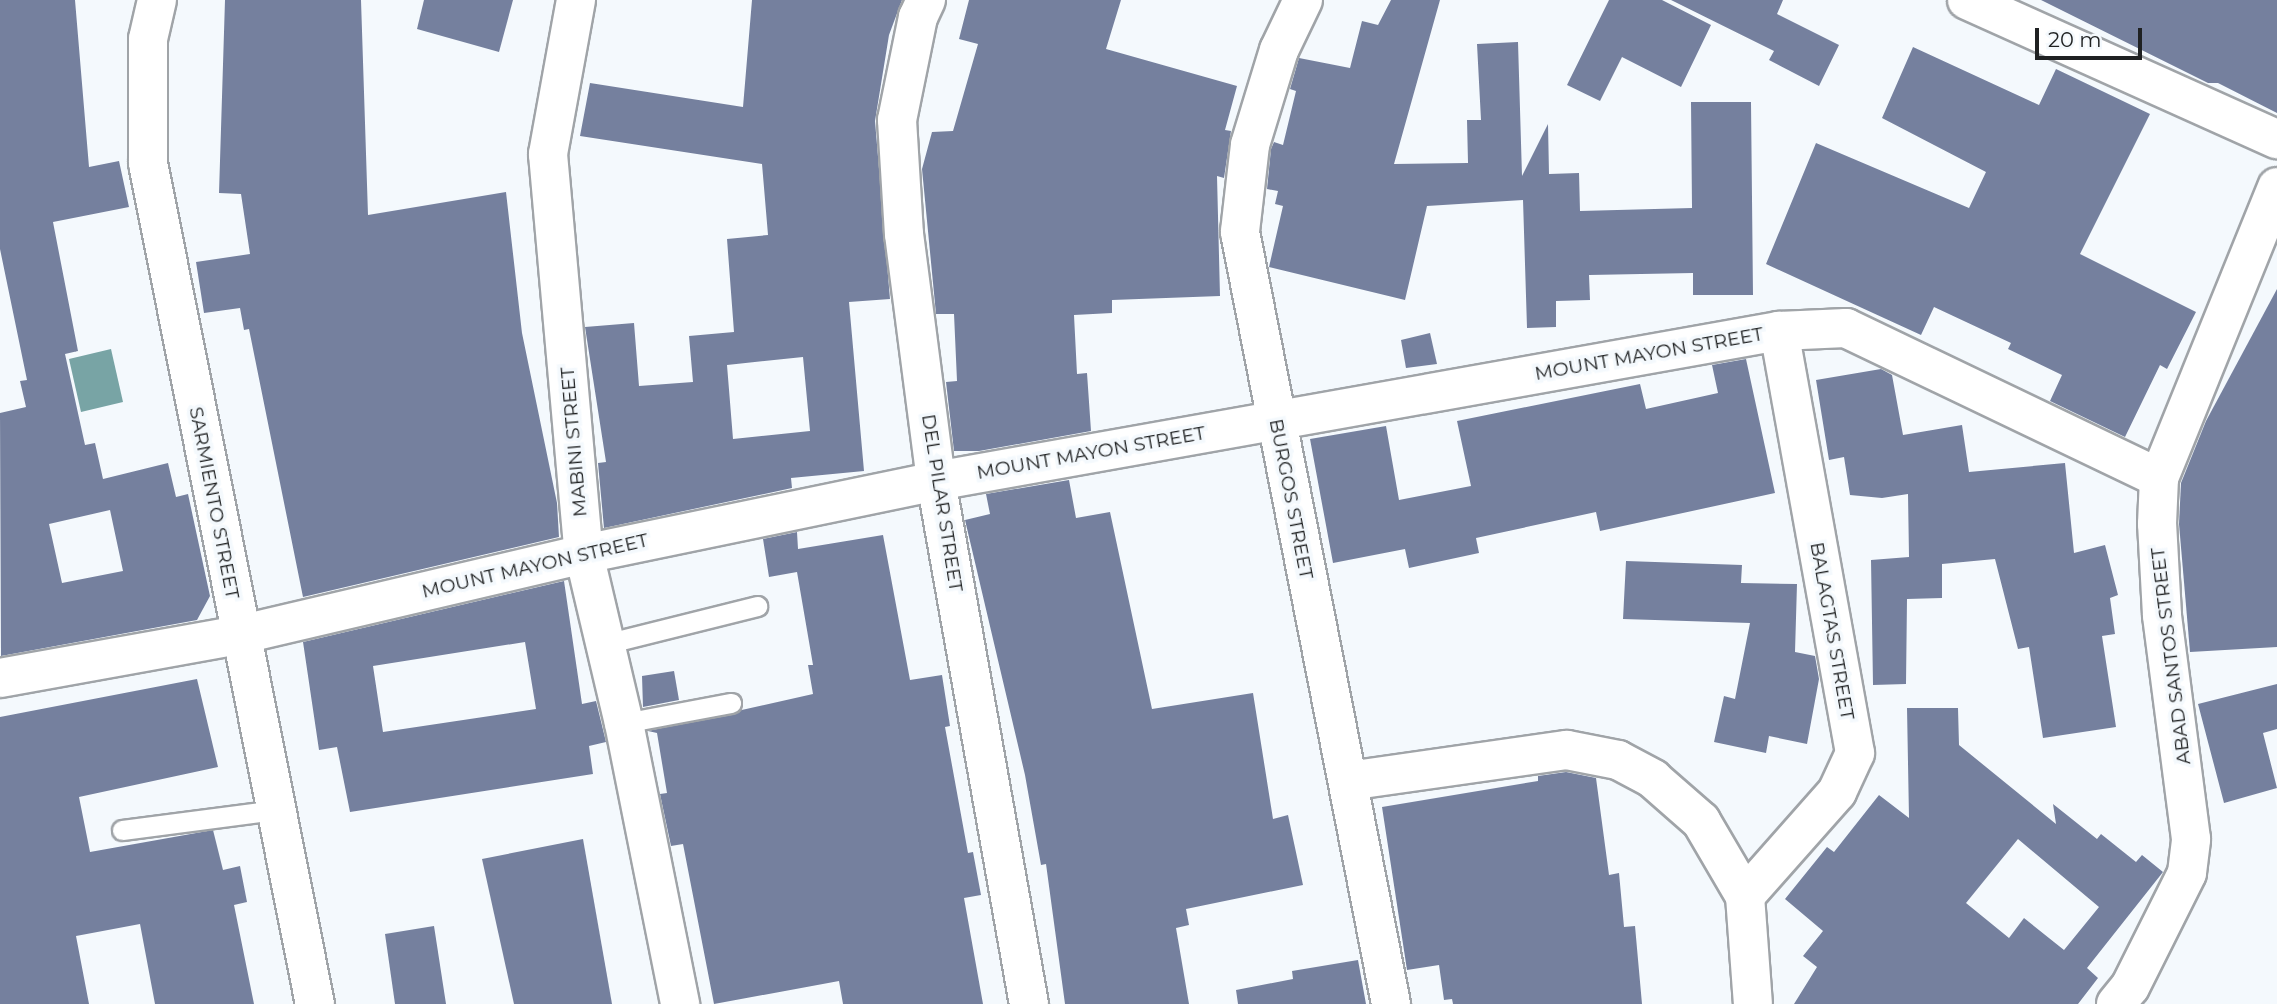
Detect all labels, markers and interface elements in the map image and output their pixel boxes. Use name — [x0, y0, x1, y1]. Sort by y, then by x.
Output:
scale bar — [2039, 14, 2146, 58]
text: 20 m — [2048, 27, 2102, 52]
street label: MOUNT MAYON STREET — [1533, 323, 1765, 385]
street label: MABINI STREET — [556, 366, 592, 518]
street label: SARMIENTO STREET — [184, 405, 244, 601]
street label: DEL PILAR STREET — [917, 412, 967, 594]
street label: BURGOS STREET — [1264, 417, 1318, 581]
street label: MOUNT MAYON STREET — [975, 422, 1207, 484]
street label: MOUNT MAYON STREET — [420, 529, 650, 603]
street label: BALAGTAS STREET — [1805, 540, 1859, 722]
street label: ABAD SANTOS STREET — [2146, 546, 2196, 766]

